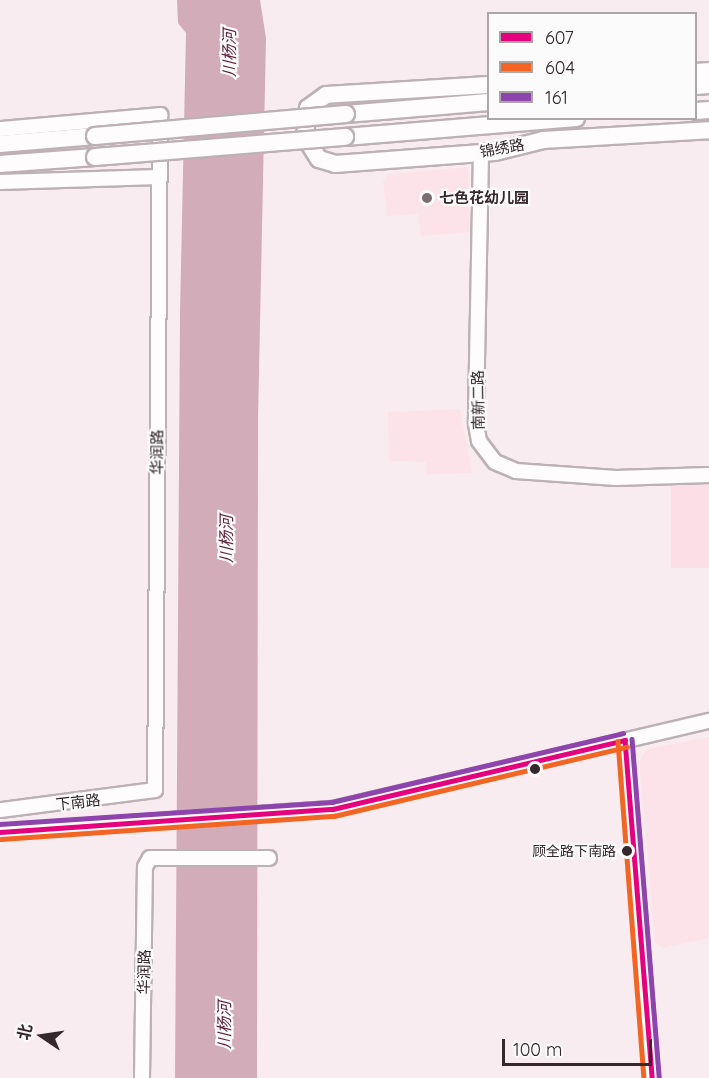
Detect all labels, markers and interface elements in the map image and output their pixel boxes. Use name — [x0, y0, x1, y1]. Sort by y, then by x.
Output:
legend — [487, 12, 697, 120]
text: 607 — [545, 26, 574, 49]
water label: 川杨河 — [219, 29, 239, 77]
text: 604 — [545, 56, 575, 79]
text: 161 — [545, 86, 568, 109]
street label: 锦绣路 — [478, 135, 526, 161]
place label: 七色花幼儿园 — [439, 189, 529, 207]
marker: 七色花幼儿园 — [420, 191, 434, 205]
street label: 南新二路 — [468, 370, 488, 430]
street label: 华润路 — [148, 430, 166, 474]
water label: 川杨河 — [216, 515, 236, 563]
unlabelled marker — [529, 763, 541, 775]
street label: 下南路 — [55, 791, 101, 813]
place label: 顾全路下南路 — [532, 843, 616, 859]
marker: 顾全路下南路 — [621, 845, 633, 857]
street label: 华润路 — [135, 949, 153, 995]
water label: 川杨河 — [214, 1001, 234, 1049]
north arrow — [12, 1006, 72, 1066]
text: 北 — [13, 1022, 36, 1042]
scale bar — [505, 1027, 655, 1065]
text: 100 m — [513, 1038, 562, 1061]

